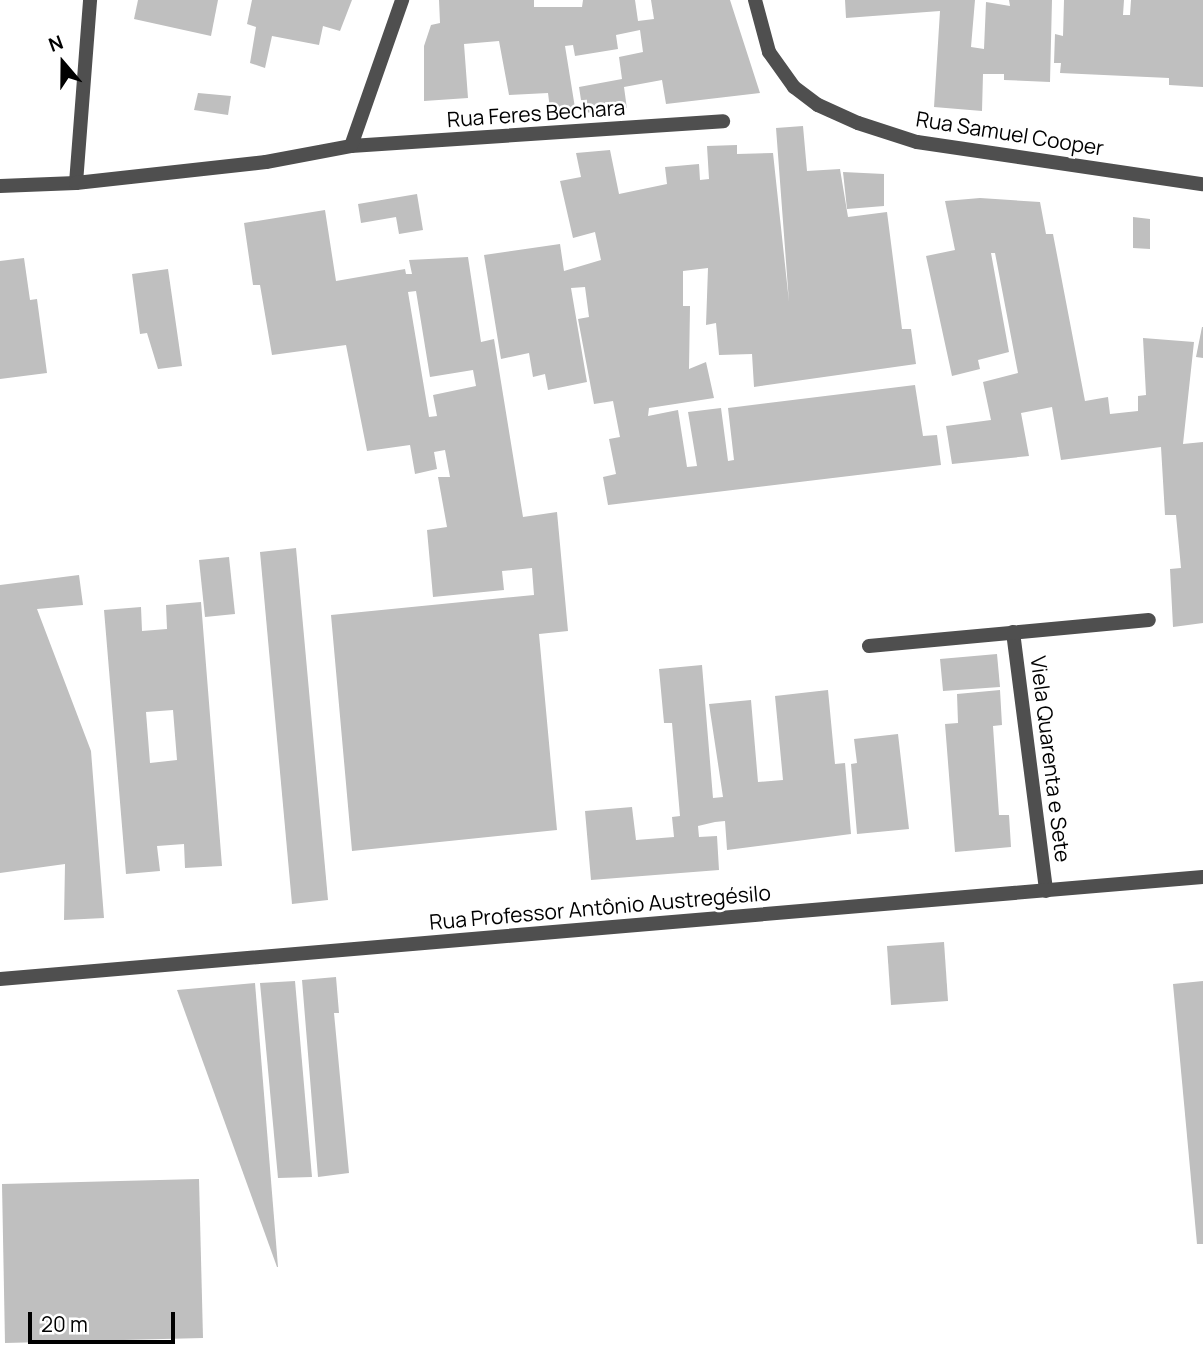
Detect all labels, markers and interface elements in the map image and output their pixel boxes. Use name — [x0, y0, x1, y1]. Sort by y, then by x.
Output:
north arrow — [28, 28, 98, 98]
text: N — [45, 29, 67, 58]
street label: Rua Feres Bechara — [446, 94, 626, 132]
street label: Rua Samuel Cooper — [914, 106, 1106, 160]
street label: Viela Quarenta e Sete — [1026, 654, 1076, 864]
street label: Rua Professor Antônio Austregésilo — [428, 880, 772, 934]
scale bar — [32, 1298, 178, 1342]
text: 20 m — [41, 1310, 88, 1338]

